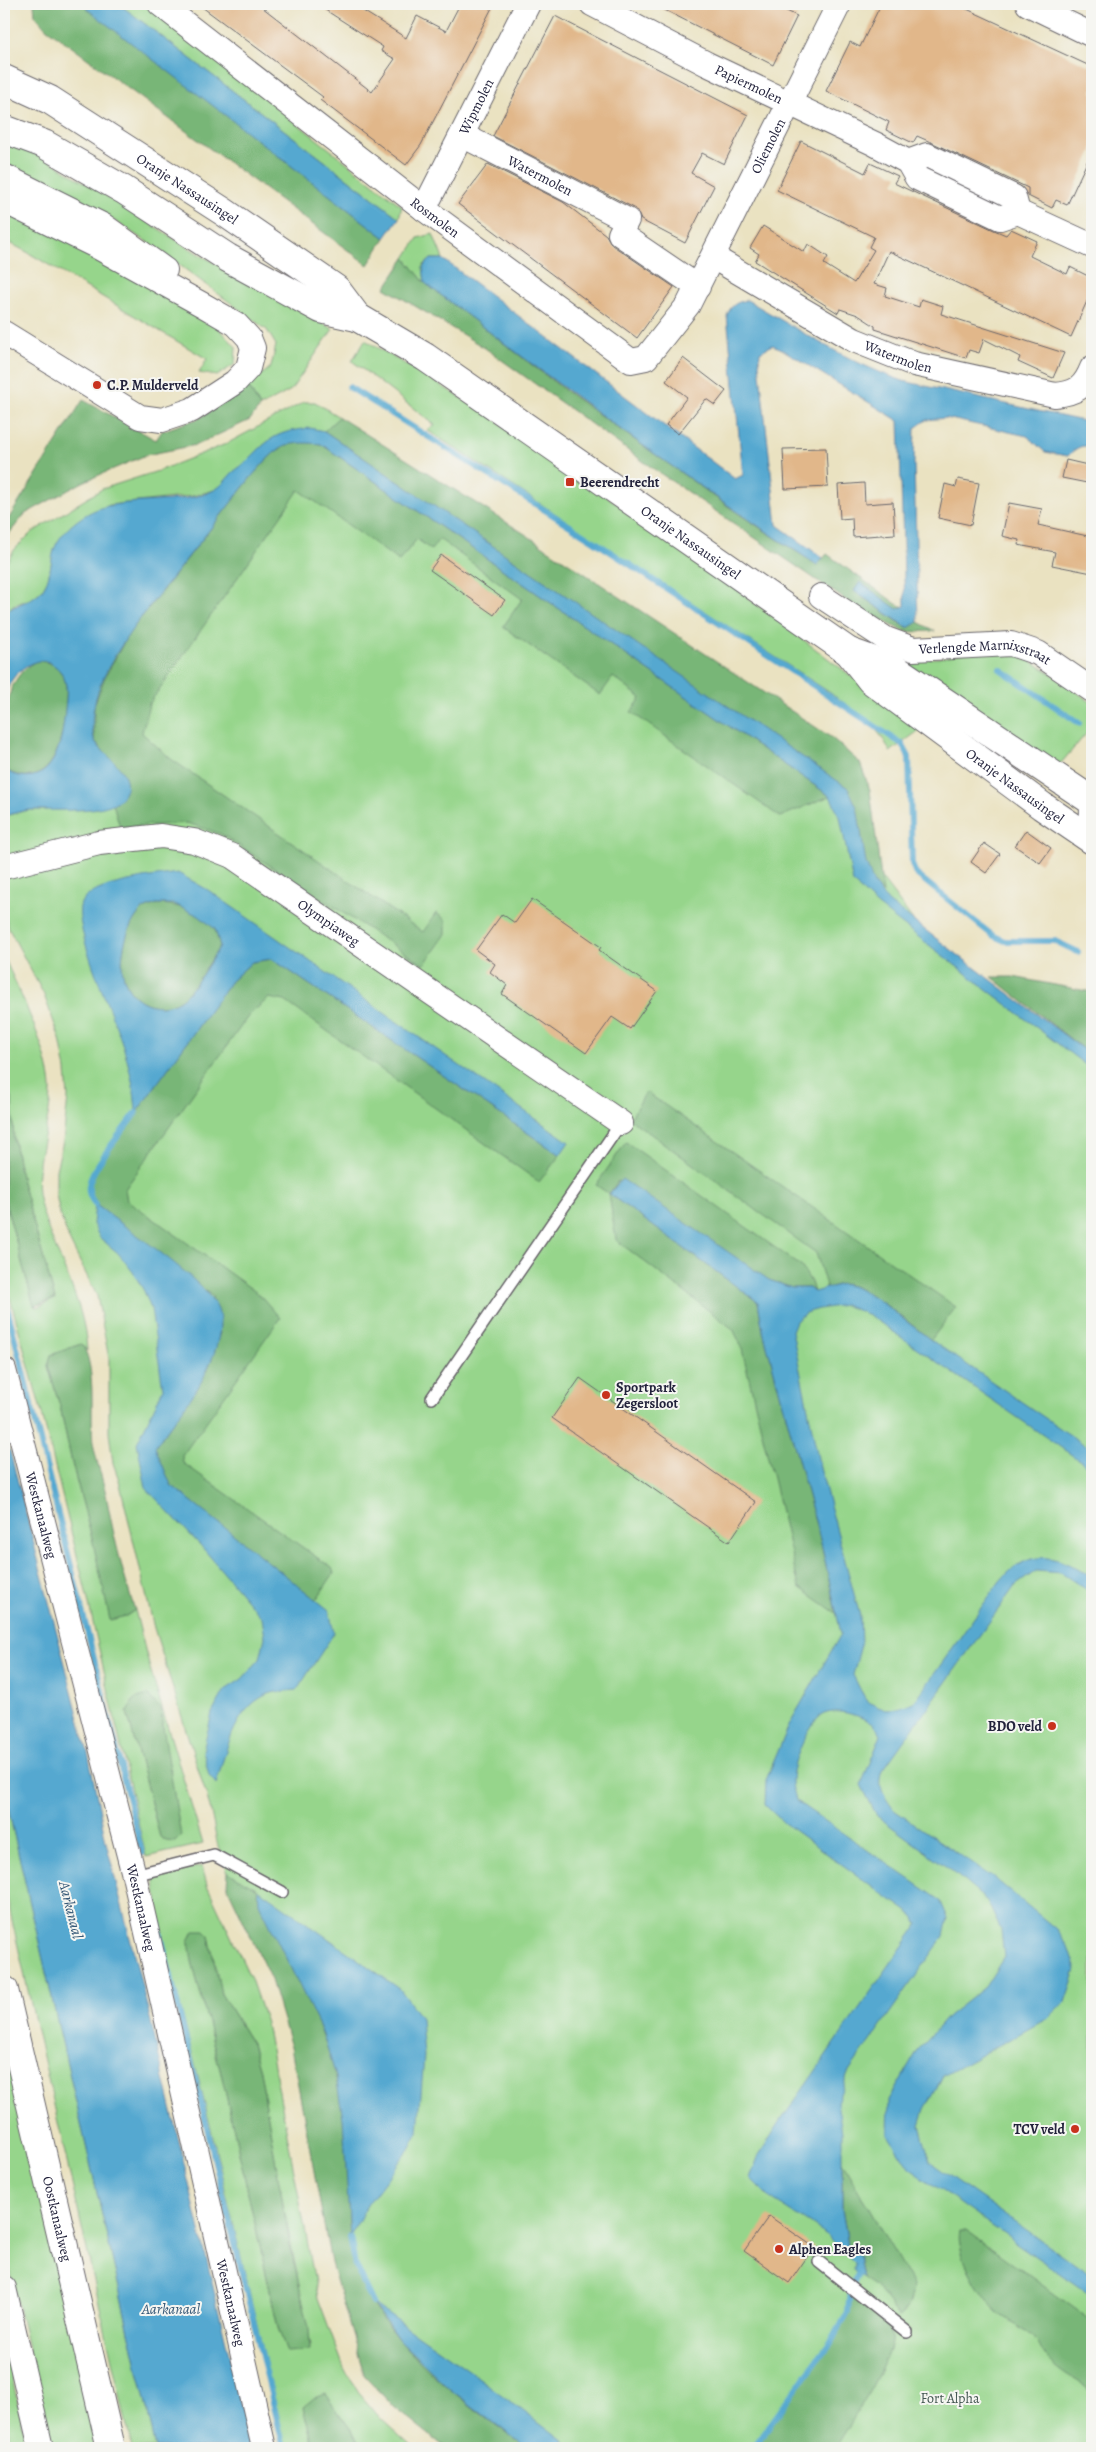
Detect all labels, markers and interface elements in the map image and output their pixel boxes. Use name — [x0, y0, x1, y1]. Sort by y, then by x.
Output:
street label: Papiermolen — [712, 60, 786, 108]
street label: Wipmolen — [454, 75, 498, 138]
street label: Oliemolen — [746, 115, 790, 177]
street label: Oranje Nassausingel — [133, 149, 242, 229]
street label: Watermolen — [504, 150, 576, 200]
street label: Rosmolen — [407, 193, 464, 242]
street label: Watermolen — [861, 335, 934, 377]
place label: C.P. Mulderveld — [107, 376, 199, 395]
marker: C.P. Mulderveld — [91, 379, 103, 391]
place label: Beerendrecht — [580, 473, 660, 492]
marker: Beerendrecht — [564, 476, 576, 488]
street label: Oranje Nassausingel — [637, 501, 745, 584]
street label: Verlengde Marnixstraat — [917, 635, 1055, 669]
street label: Oranje Nassausingel — [962, 744, 1069, 828]
street label: Olympiaweg — [294, 894, 364, 950]
place label: Sportpark Zegersloot — [616, 1378, 678, 1413]
marker: Sportpark Zegersloot — [600, 1389, 612, 1401]
street label: Westkanaalweg — [21, 1469, 62, 1561]
place label: BDO veld — [988, 1717, 1042, 1736]
marker: BDO veld — [1046, 1720, 1058, 1732]
street label: Westkanaalweg — [122, 1861, 161, 1953]
water label: Aarkanaal — [54, 1878, 88, 1941]
place label: TCV veld — [1013, 2120, 1065, 2139]
marker: TCV veld — [1069, 2123, 1081, 2135]
street label: Oostkanaalweg — [38, 2174, 77, 2263]
place label: Alphen Eagles — [788, 2240, 871, 2259]
marker: Alphen Eagles — [773, 2243, 785, 2255]
street label: Westkanaalweg — [212, 2256, 250, 2348]
water label: Aarkanaal — [141, 2299, 201, 2319]
park label: Fort Alpha — [921, 2389, 980, 2408]

